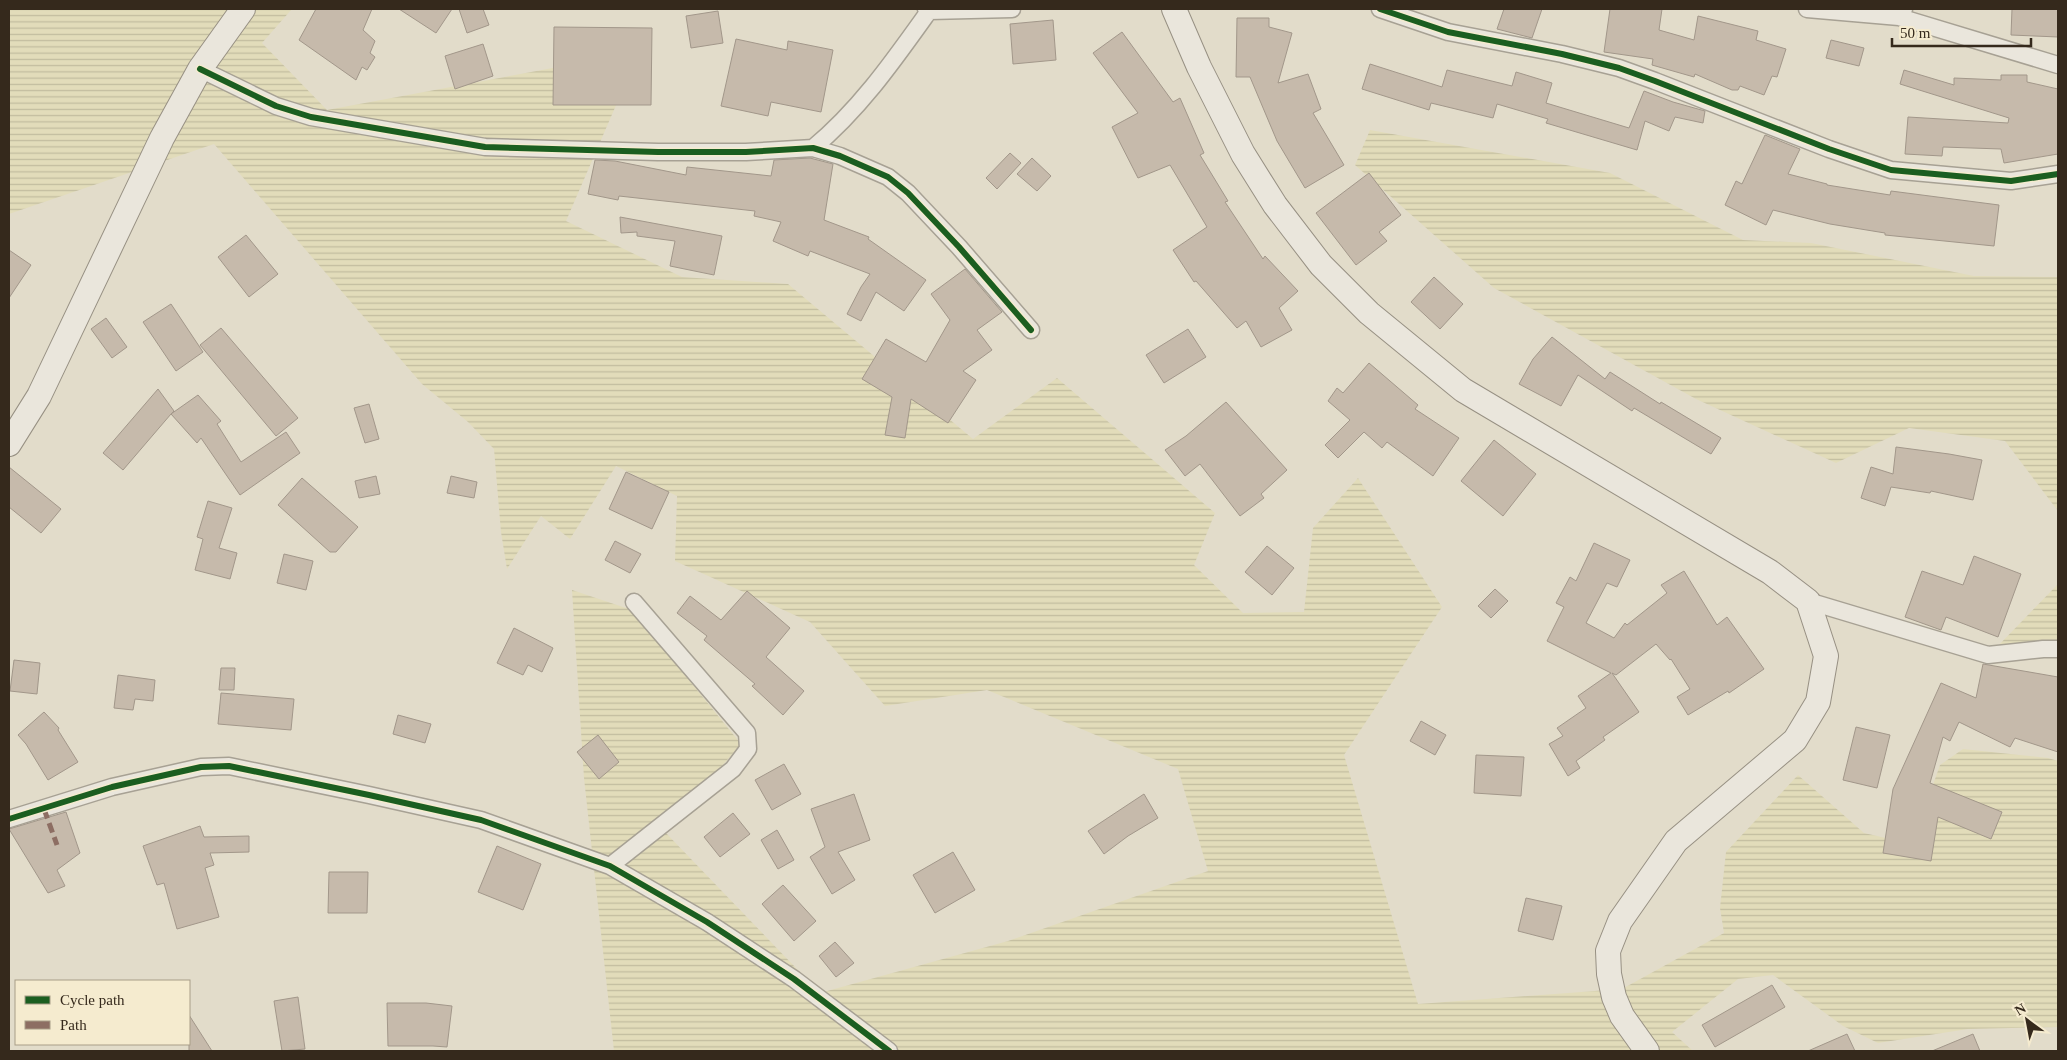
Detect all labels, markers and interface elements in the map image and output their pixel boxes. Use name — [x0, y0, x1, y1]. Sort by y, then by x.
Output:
scale bar — [1892, 15, 2031, 47]
text: 50 m — [1900, 25, 1931, 41]
legend — [15, 980, 190, 1045]
text: Cycle path — [60, 992, 125, 1008]
north arrow — [2002, 995, 2052, 1045]
text: N — [2012, 1000, 2029, 1018]
text: Path — [60, 1017, 87, 1033]

